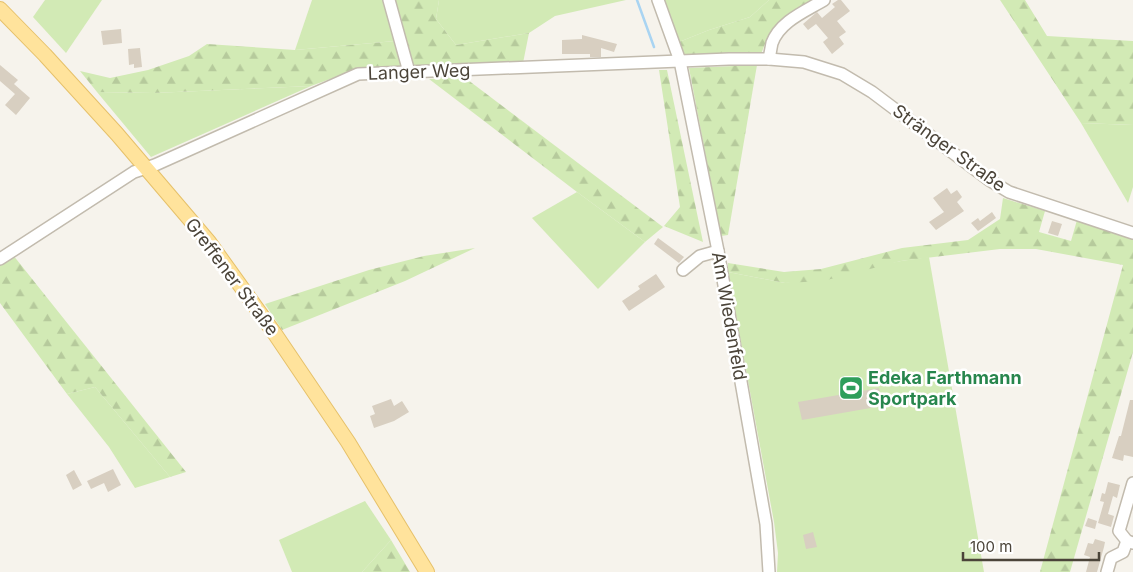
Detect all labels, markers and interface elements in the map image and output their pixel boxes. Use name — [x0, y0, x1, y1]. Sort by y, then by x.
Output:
street label: Langer Weg — [367, 59, 471, 84]
street label: Stränger Straße — [889, 100, 1010, 196]
street label: Greffener Straße — [181, 214, 283, 340]
street label: Am Wiedenfeld — [708, 250, 751, 382]
place label: Edeka Farthmann Sportpark — [868, 367, 1022, 409]
sports icon: Edeka Farthmann Sportpark — [838, 375, 864, 401]
scale bar — [963, 530, 1099, 562]
text: 100 m — [970, 537, 1012, 556]

